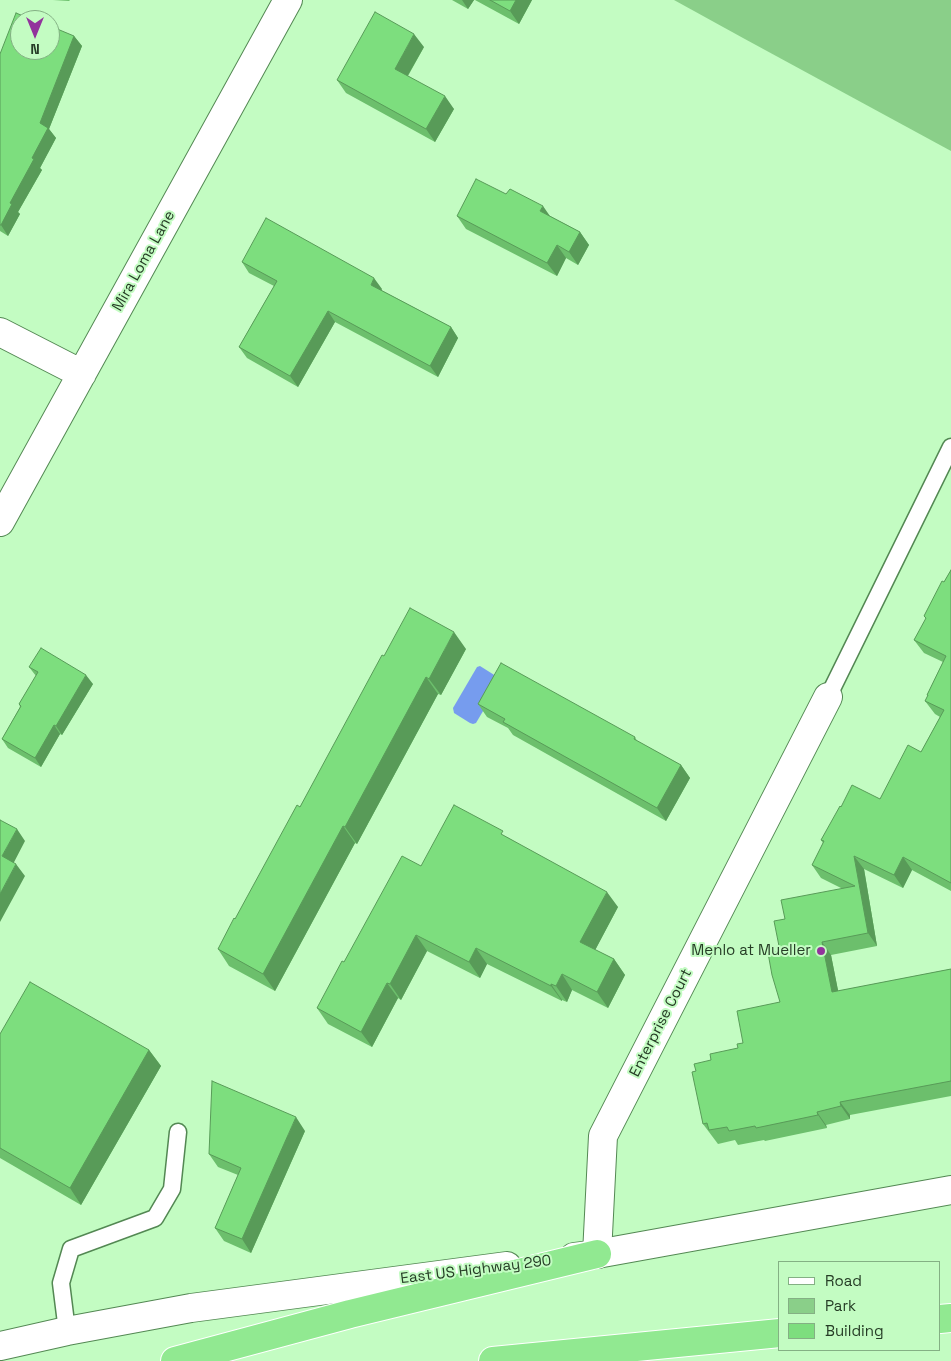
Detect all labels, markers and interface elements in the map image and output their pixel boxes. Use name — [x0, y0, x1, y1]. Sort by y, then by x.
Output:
north arrow — [10, 10, 60, 60]
text: N — [30, 40, 40, 58]
street label: Mira Loma Lane — [109, 208, 179, 314]
place label: Menlo at Mueller — [691, 942, 811, 960]
marker: Menlo at Mueller — [815, 945, 827, 957]
street label: Enterprise Court — [626, 966, 696, 1080]
street label: East US Highway 290 — [399, 1252, 553, 1288]
legend — [778, 1261, 941, 1351]
text: Road — [825, 1271, 862, 1290]
text: Park — [825, 1296, 856, 1315]
text: Building — [825, 1321, 884, 1340]

